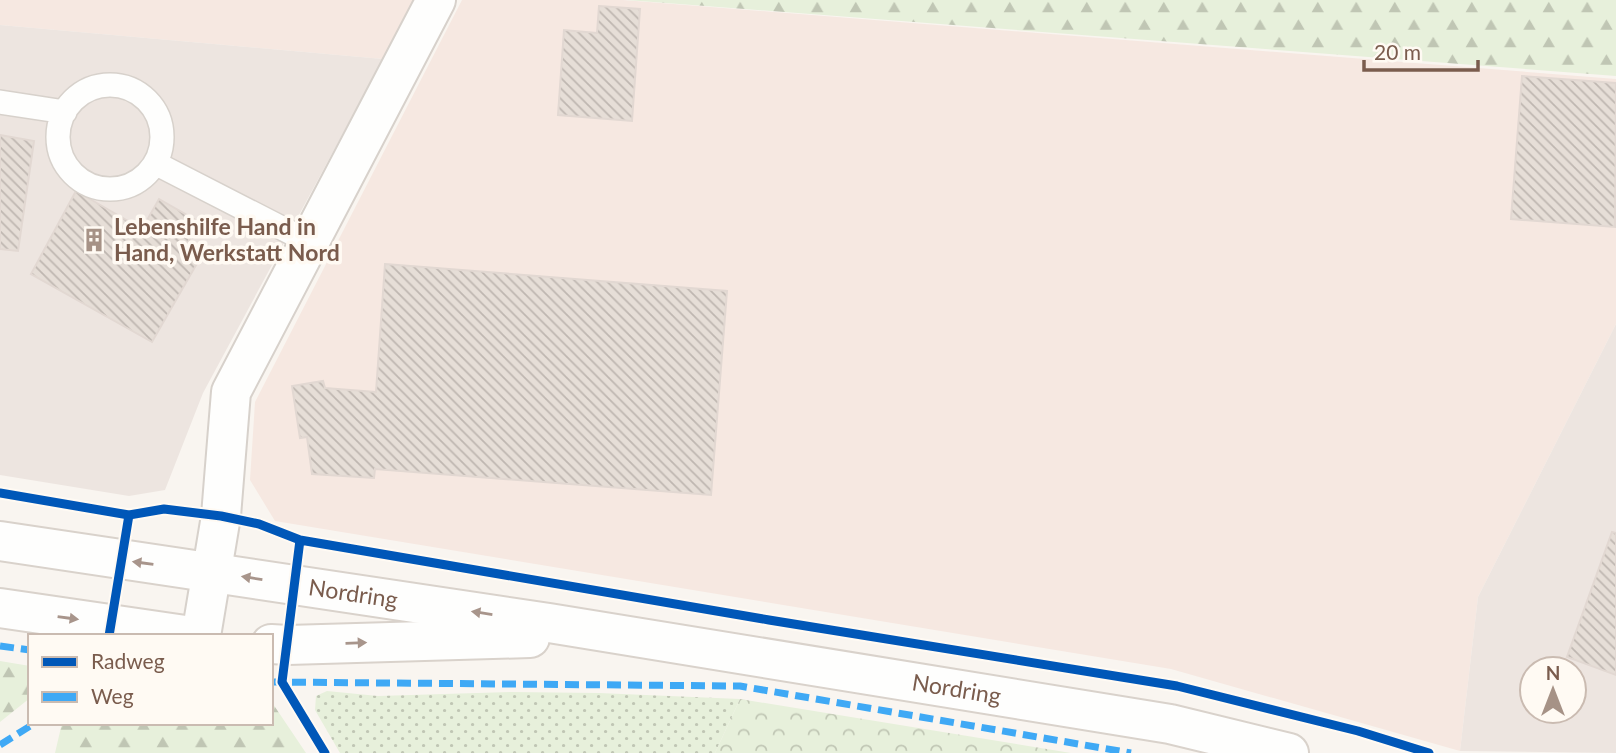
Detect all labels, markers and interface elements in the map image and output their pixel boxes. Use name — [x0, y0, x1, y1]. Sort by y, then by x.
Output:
scale bar — [1364, 28, 1478, 72]
text: 20 m — [1374, 39, 1421, 64]
place label: Lebenshilfe Hand in Hand, Werkstatt Nord — [114, 212, 340, 266]
building icon: Lebenshilfe Hand in Hand, Werkstatt Nord — [80, 226, 108, 254]
one-way arrow — [131, 557, 153, 568]
one-way arrow — [241, 572, 263, 583]
street label: Nordring — [307, 572, 400, 613]
one-way arrow — [471, 607, 493, 618]
one-way arrow — [57, 613, 79, 624]
legend — [28, 634, 273, 725]
one-way arrow — [345, 638, 367, 649]
text: Radweg — [91, 648, 165, 673]
north arrow — [1518, 655, 1588, 725]
text: N — [1546, 661, 1560, 684]
street label: Nordring — [910, 667, 1003, 709]
text: Weg — [91, 683, 134, 708]

